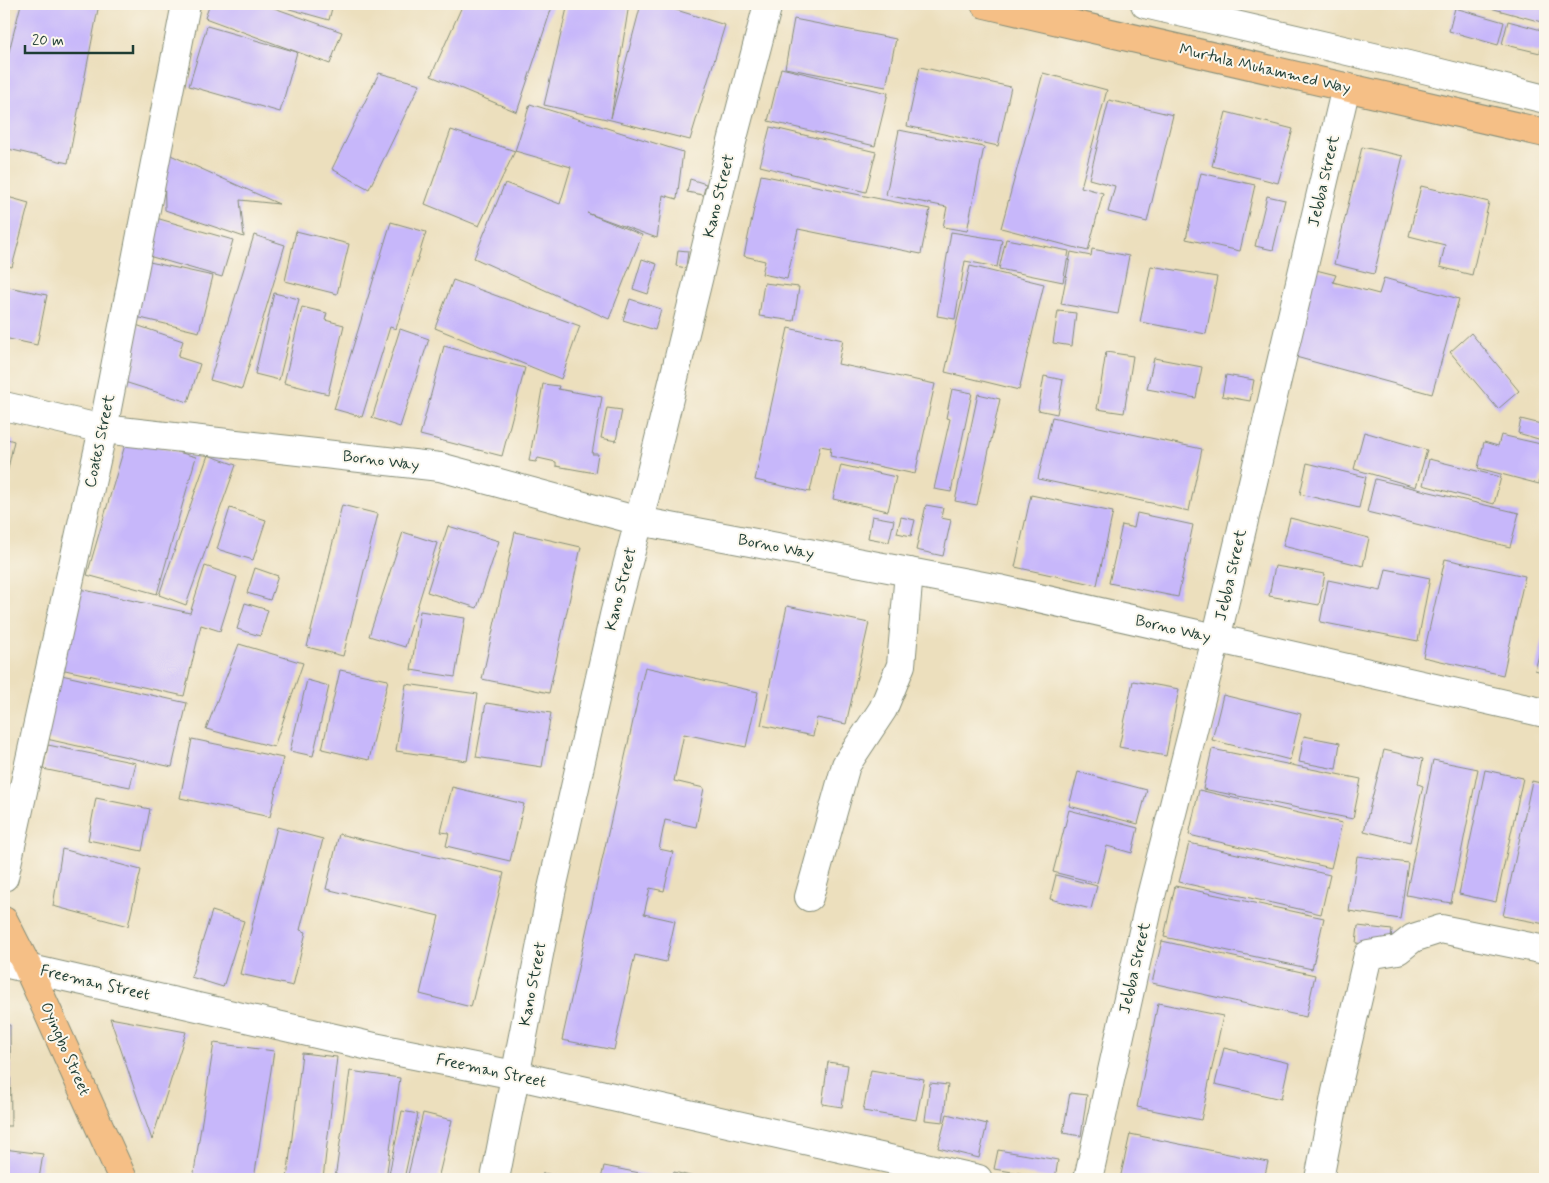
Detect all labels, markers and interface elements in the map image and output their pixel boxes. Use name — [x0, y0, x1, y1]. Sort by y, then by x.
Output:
scale bar — [25, 22, 132, 54]
text: 20 m — [32, 31, 64, 51]
street label: Murtula Muhammed Way — [1177, 39, 1353, 99]
street label: Jebba Street — [1303, 133, 1345, 229]
street label: Kano Street — [698, 152, 740, 240]
street label: Coates Street — [80, 392, 120, 490]
street label: Borno Way — [341, 446, 421, 476]
street label: Jebba Street — [1210, 527, 1252, 623]
street label: Borno Way — [736, 529, 816, 565]
street label: Kano Street — [600, 545, 642, 633]
street label: Borno Way — [1133, 610, 1213, 648]
street label: Jebba Street — [1114, 920, 1156, 1016]
street label: Kano Street — [515, 940, 552, 1028]
street label: Freeman Street — [38, 960, 152, 1006]
street label: Oyingbo Street — [34, 999, 95, 1100]
street label: Freeman Street — [434, 1049, 548, 1093]

